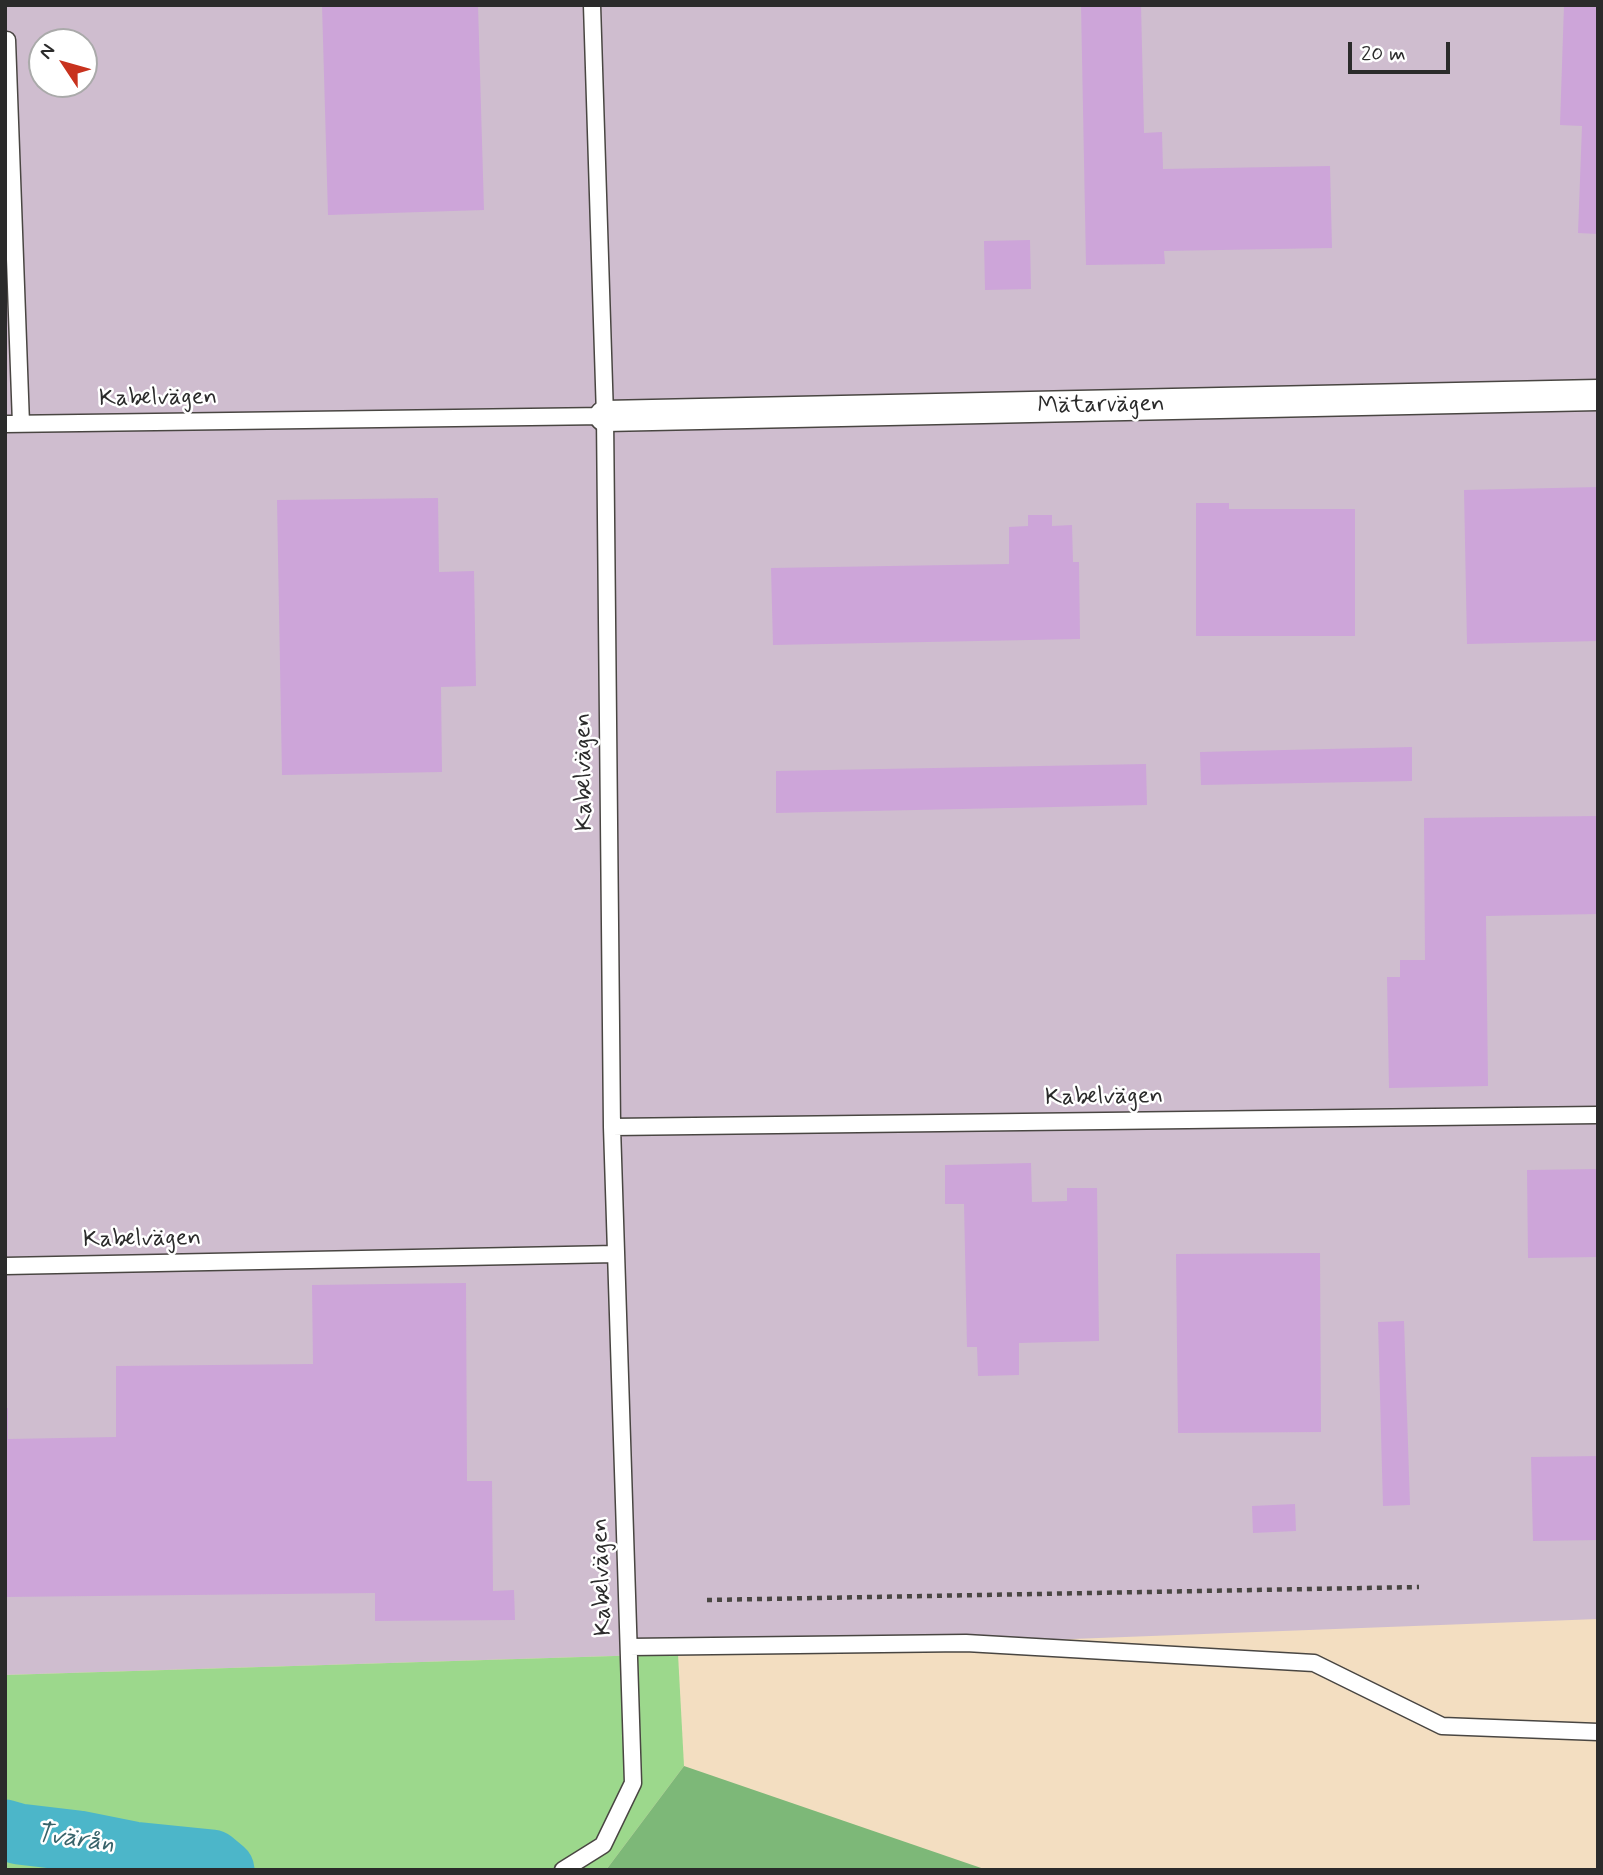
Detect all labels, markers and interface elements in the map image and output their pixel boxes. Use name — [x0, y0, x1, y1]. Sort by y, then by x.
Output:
north arrow — [28, 28, 98, 98]
scale bar — [1351, 28, 1452, 72]
text: N — [33, 39, 61, 64]
text: 20 m — [1361, 40, 1406, 68]
street label: Kabelvägen — [99, 384, 217, 414]
street label: Mätarvägen — [1037, 390, 1165, 422]
street label: Kabelvägen — [570, 713, 600, 831]
street label: Kabelvägen — [1045, 1083, 1163, 1113]
street label: Kabelvägen — [83, 1225, 201, 1255]
street label: Kabelvägen — [587, 1517, 619, 1637]
water label: Tvärån — [34, 1819, 116, 1861]

